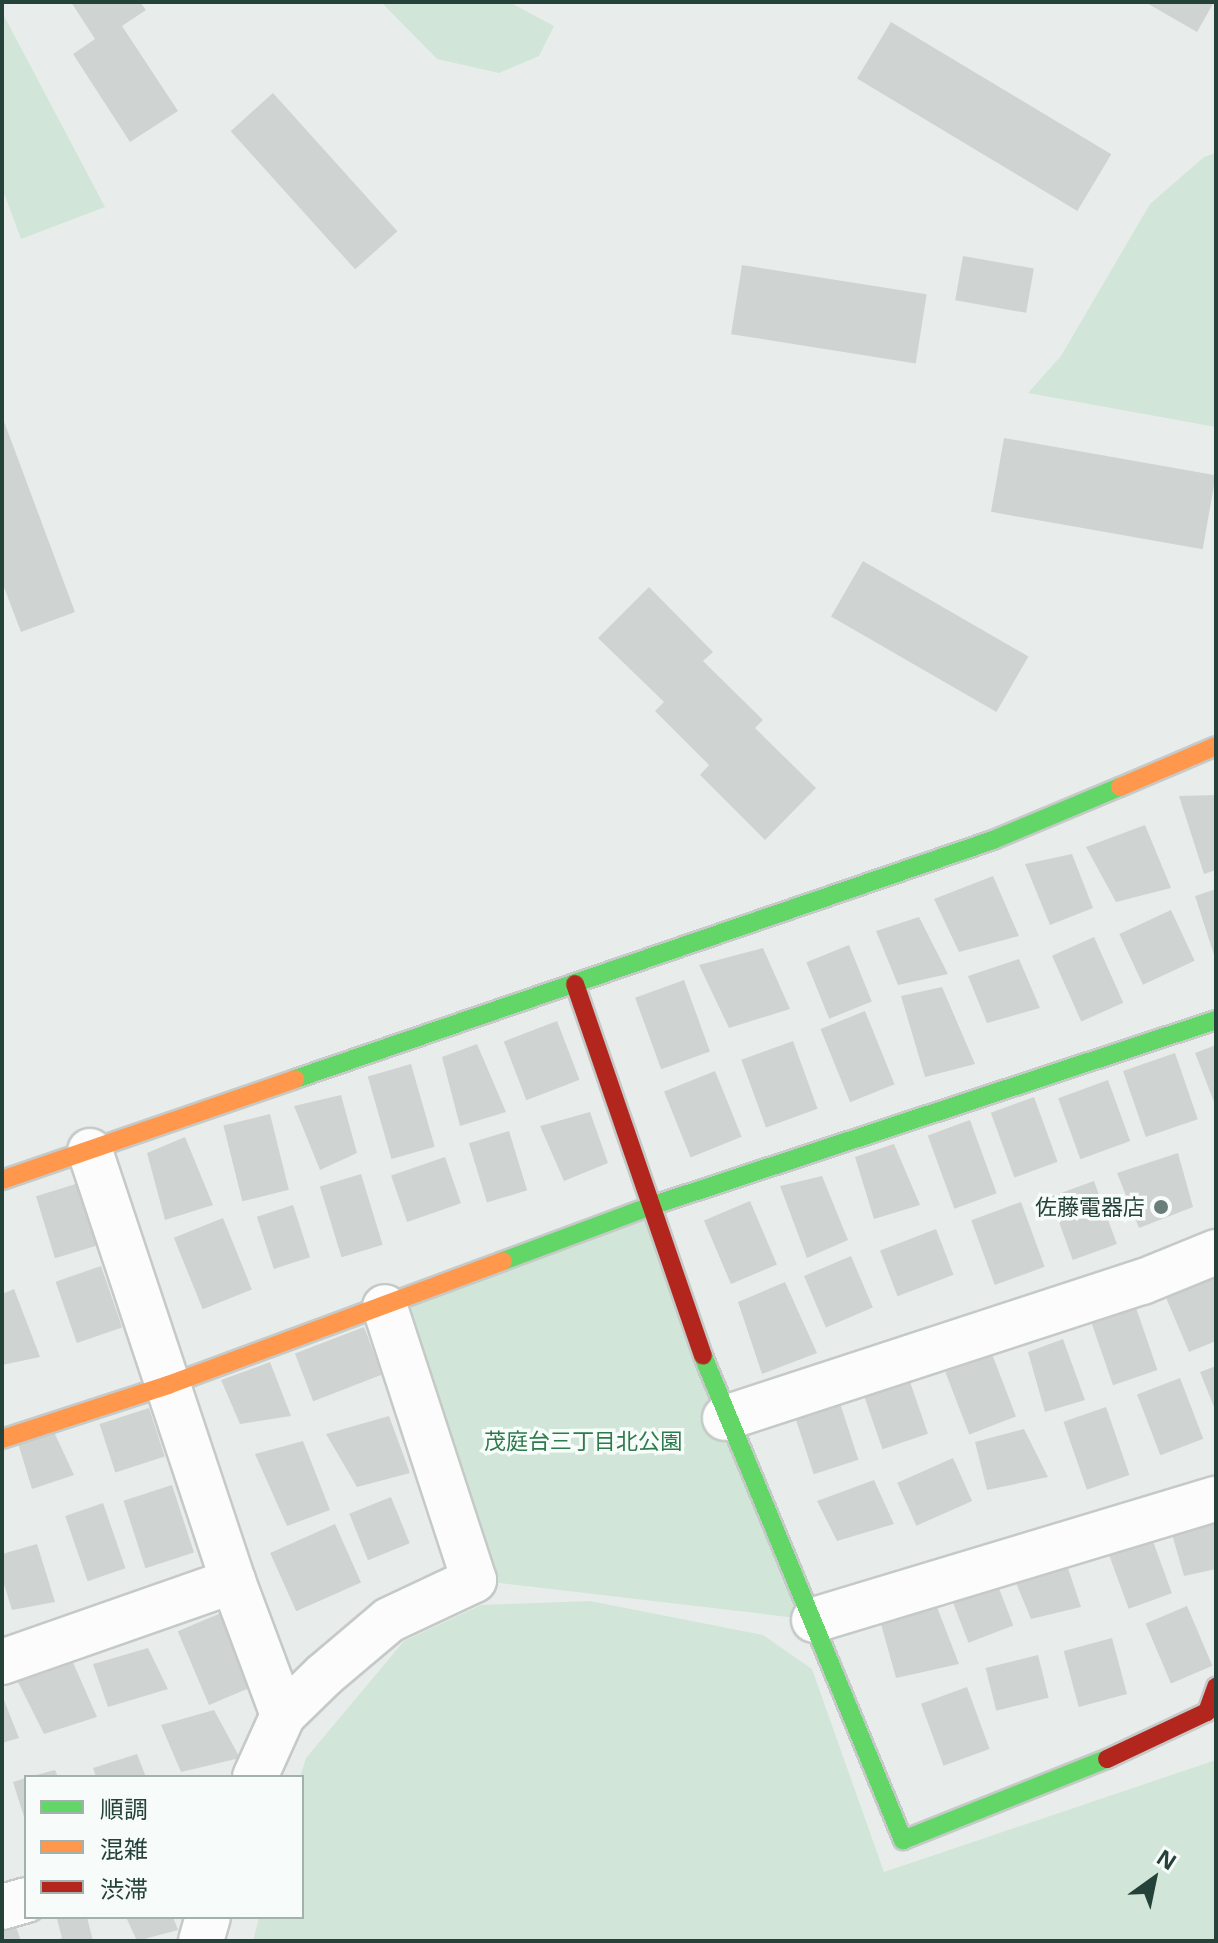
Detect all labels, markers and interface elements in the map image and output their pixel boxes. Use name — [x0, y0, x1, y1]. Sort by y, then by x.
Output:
place label: 佐藤電器店 — [1035, 1194, 1145, 1220]
marker: 佐藤電器店 — [1152, 1198, 1170, 1216]
park label: 茂庭台三丁目北公園 — [484, 1428, 682, 1454]
legend — [24, 1775, 304, 1919]
text: 順調 — [100, 1792, 148, 1825]
text: 混雑 — [100, 1832, 148, 1865]
north arrow — [1114, 1839, 1194, 1919]
text: N — [1151, 1841, 1183, 1876]
text: 渋滞 — [100, 1872, 148, 1905]

